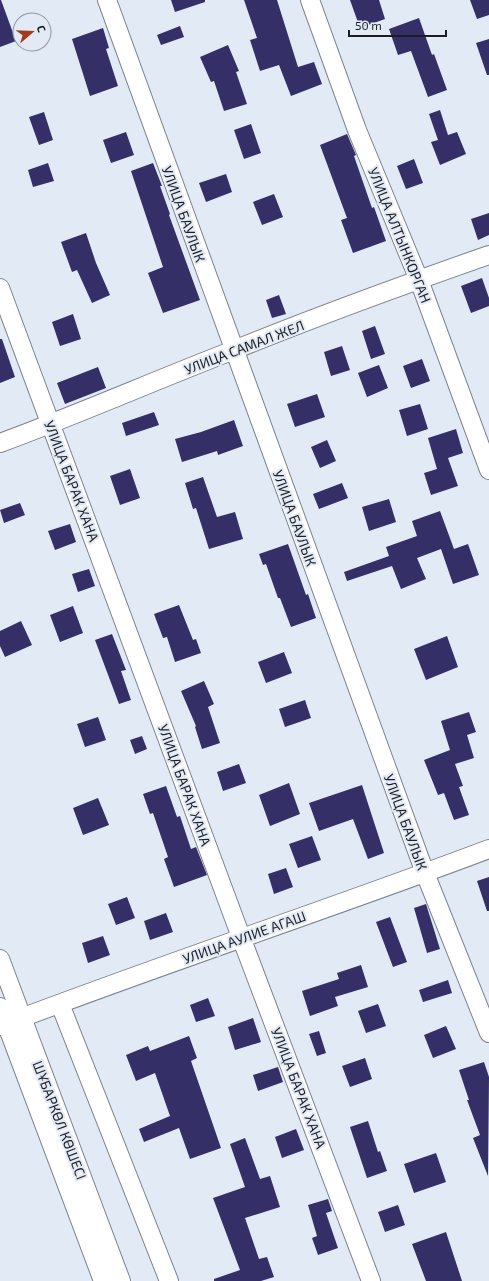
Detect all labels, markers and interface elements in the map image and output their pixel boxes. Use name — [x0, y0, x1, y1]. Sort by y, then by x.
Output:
north arrow — [12, 12, 52, 52]
scale bar — [349, 12, 446, 38]
text: 50 m — [355, 18, 382, 32]
text: С — [35, 23, 49, 34]
street label: УЛИЦА БАУЛЫК — [159, 164, 209, 264]
street label: УЛИЦА АЛТЫНКОРГАН — [365, 165, 435, 305]
street label: УЛИЦА САМАЛ ЖЕЛ — [182, 316, 306, 378]
street label: УЛИЦА БАРАК ХАНА — [41, 418, 103, 544]
street label: УЛИЦА БАУЛЫК — [270, 468, 320, 568]
street label: УЛИЦА БАРАК ХАНА — [155, 722, 215, 849]
street label: УЛИЦА БАУЛЫК — [381, 772, 431, 872]
street label: УЛИЦА АУЛИЕ АГАШ — [180, 907, 308, 967]
street label: УЛИЦА БАРАК ХАНА — [268, 1025, 330, 1151]
street label: ШҰБАРКӨЛ КӨШЕСІ — [30, 1058, 90, 1182]

